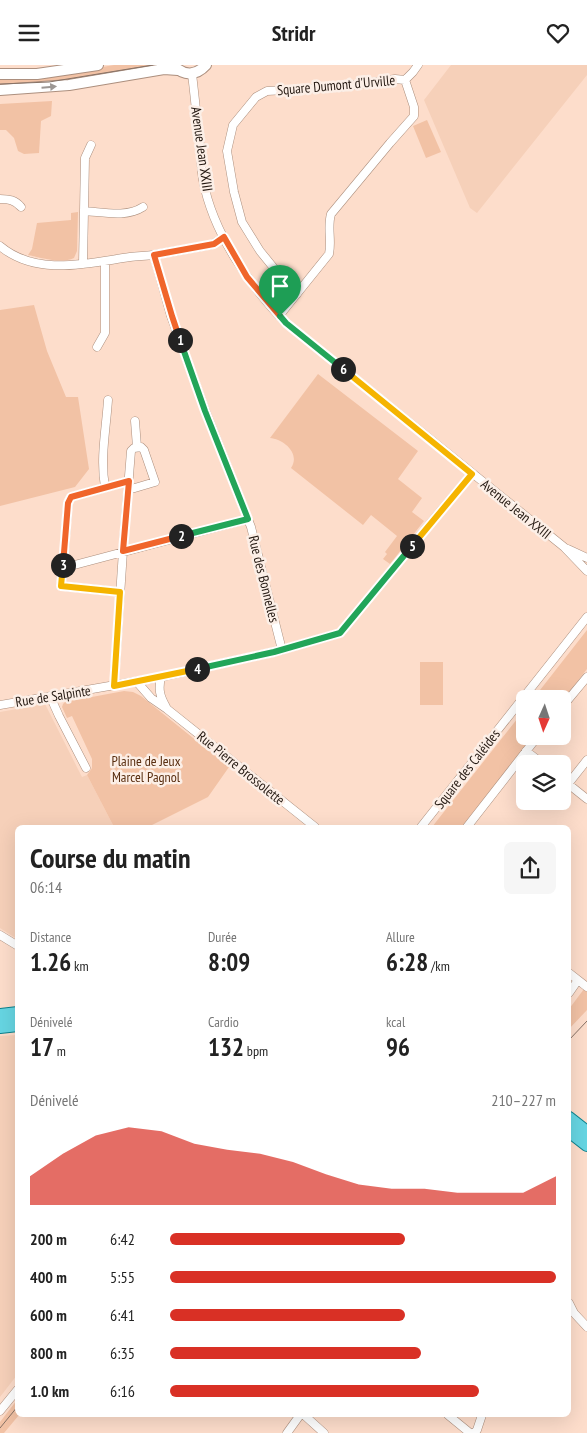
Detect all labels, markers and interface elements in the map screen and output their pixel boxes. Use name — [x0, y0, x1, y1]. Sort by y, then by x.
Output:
icon: menu — [15, 19, 43, 47]
text: Stridr — [272, 19, 315, 47]
icon: heart — [544, 19, 572, 47]
street label: Square Dumont d'Urville — [276, 71, 396, 99]
one-way arrow — [41, 83, 57, 91]
street label: Avenue Jean XXIII — [187, 105, 217, 193]
pin — [259, 265, 301, 316]
icon: arrive — [266, 272, 294, 300]
pin: 1 — [168, 327, 192, 353]
text: 1 — [177, 331, 184, 349]
pin: 6 — [330, 357, 356, 381]
text: 6 — [340, 360, 347, 378]
street label: Avenue Jean XXIII — [477, 475, 555, 543]
pin: 2 — [168, 523, 194, 549]
text: 2 — [178, 527, 185, 545]
pin: 5 — [400, 533, 424, 559]
street label: Rue des Bonnelles — [245, 534, 284, 625]
text: 5 — [409, 537, 416, 555]
pin: 3 — [50, 553, 76, 577]
text: 3 — [60, 556, 67, 574]
pin: 4 — [184, 657, 210, 681]
text: 4 — [194, 660, 201, 678]
street label: Rue de Salpinte — [14, 681, 92, 711]
north arrow — [516, 690, 571, 745]
map controls — [516, 690, 571, 810]
street label: Square des Caléides — [430, 725, 504, 813]
street label: Rue Pierre Brossolette — [194, 727, 289, 809]
park label: Plaine de Jeux Marcel Pagnol — [112, 752, 181, 786]
button: layers — [516, 755, 571, 810]
text: Course du matin — [30, 839, 191, 876]
button: share — [504, 842, 556, 894]
text: 06:14 — [30, 877, 62, 897]
text: Distance — [30, 928, 71, 946]
text: Durée — [208, 928, 237, 946]
text: Allure — [386, 928, 415, 946]
text: 1.26 — [30, 946, 71, 978]
text: 8:09 — [208, 946, 250, 978]
text: 6:28 — [386, 946, 428, 978]
text: km — [71, 957, 89, 975]
text: /km — [428, 957, 450, 975]
text: Dénivelé — [30, 1013, 73, 1031]
text: Cardio — [208, 1013, 239, 1031]
text: kcal — [386, 1013, 405, 1031]
text: 17 — [30, 1031, 54, 1063]
text: 132 — [208, 1031, 244, 1063]
text: 96 — [386, 1031, 410, 1063]
text: m — [54, 1042, 66, 1060]
text: bpm — [244, 1042, 268, 1060]
text: Dénivelé — [30, 1090, 79, 1110]
text: 210–227 m — [491, 1090, 556, 1110]
text: 200 m — [30, 1229, 67, 1249]
text: 6:42 — [110, 1229, 135, 1249]
text: 400 m — [30, 1267, 67, 1287]
text: 5:55 — [110, 1267, 135, 1287]
text: 600 m — [30, 1305, 67, 1325]
text: 6:41 — [110, 1305, 135, 1325]
text: 800 m — [30, 1343, 67, 1363]
text: 6:35 — [110, 1343, 135, 1363]
text: 1.0 km — [30, 1381, 69, 1401]
text: 6:16 — [110, 1381, 135, 1401]

